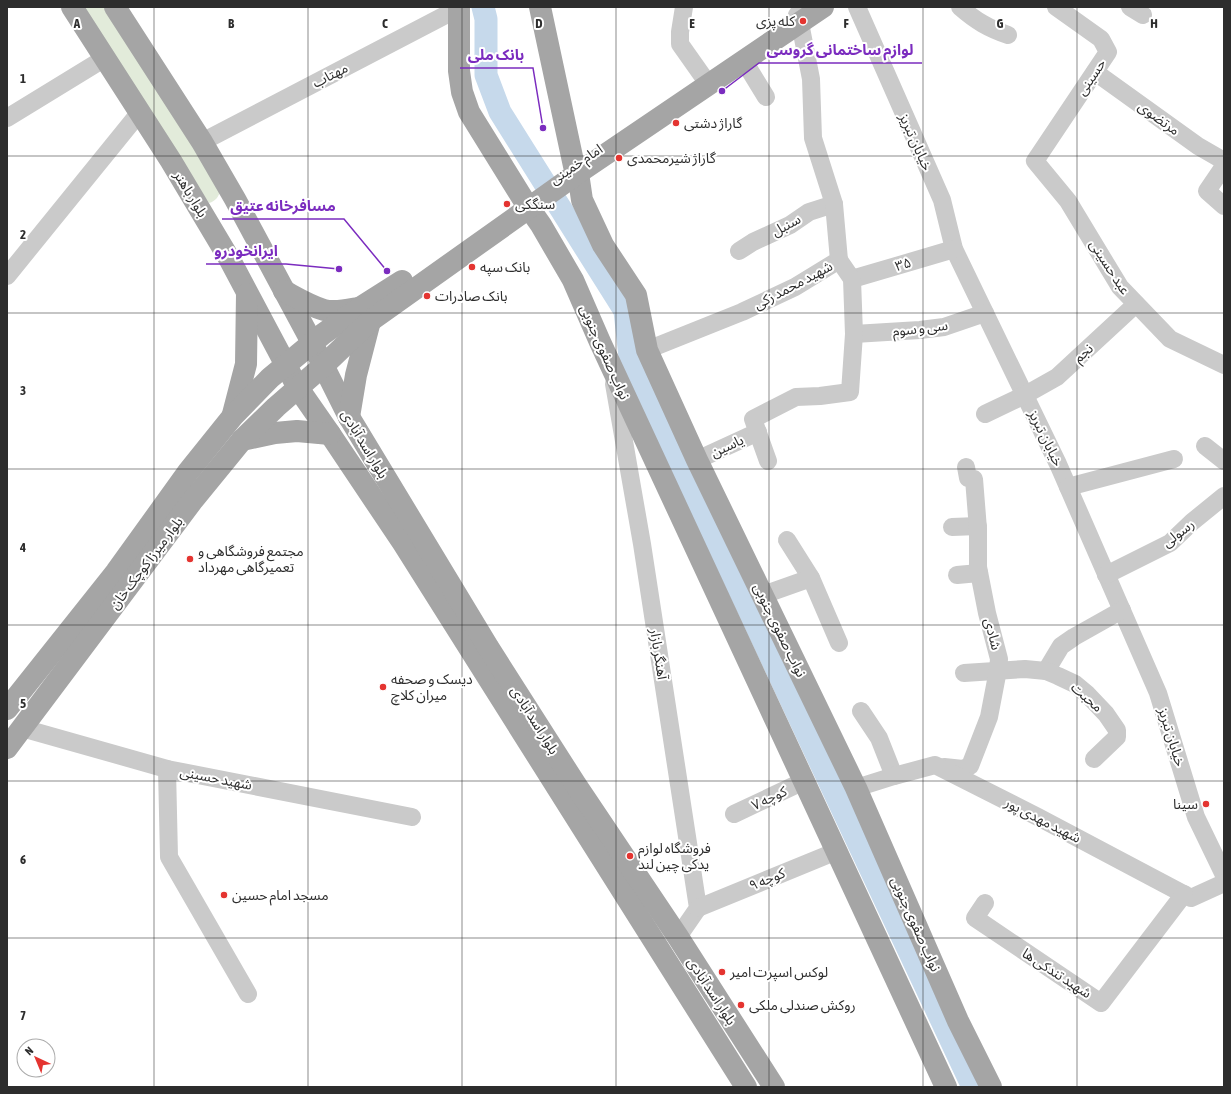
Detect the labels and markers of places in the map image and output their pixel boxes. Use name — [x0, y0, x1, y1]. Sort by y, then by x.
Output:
place label: کله پزی — [756, 13, 795, 31]
marker: کله پزی — [798, 16, 808, 26]
callout: لوازم ساختمانی گروسی — [759, 36, 922, 63]
callout: بانک ملی — [460, 41, 533, 68]
place label: گاراژ دشتی — [684, 115, 742, 132]
marker: گاراژ دشتی — [671, 118, 681, 128]
place label: گاراژ شیرمحمدی — [627, 150, 716, 167]
marker: گاراژ شیرمحمدی — [614, 153, 624, 163]
callout: مسافرخانه عتیق — [222, 192, 344, 219]
place label: سنگکی — [515, 196, 555, 213]
marker: سنگکی — [502, 199, 512, 209]
callout: ایرانخودرو — [206, 237, 286, 264]
place label: بانک سپه — [480, 259, 530, 277]
marker: بانک سپه — [467, 262, 477, 272]
place label: بانک صادرات — [435, 288, 508, 305]
marker: بانک صادرات — [422, 291, 432, 301]
place label: مجتمع فروشگاهی و تعمیرگاهی مهرداد — [198, 543, 304, 576]
marker: مجتمع فروشگاهی و تعمیرگاهی مهرداد — [185, 554, 195, 564]
place label: دیسک و صحفه میران کلاچ — [391, 671, 473, 706]
marker: دیسک و صحفه میران کلاچ — [378, 682, 388, 692]
place label: سینا — [1173, 796, 1198, 812]
marker: سینا — [1201, 799, 1211, 809]
place label: فروشگاه لوازم یدکی چین لند — [638, 840, 711, 874]
marker: فروشگاه لوازم یدکی چین لند — [625, 851, 635, 861]
place label: مسجد امام حسین — [232, 887, 329, 906]
marker: مسجد امام حسین — [219, 890, 229, 900]
place label: لوکس اسپرت امیر — [729, 964, 828, 982]
marker: لوکس اسپرت امیر — [717, 967, 727, 977]
place label: روکش صندلی ملکی — [749, 997, 856, 1014]
marker: روکش صندلی ملکی — [736, 1000, 746, 1010]

